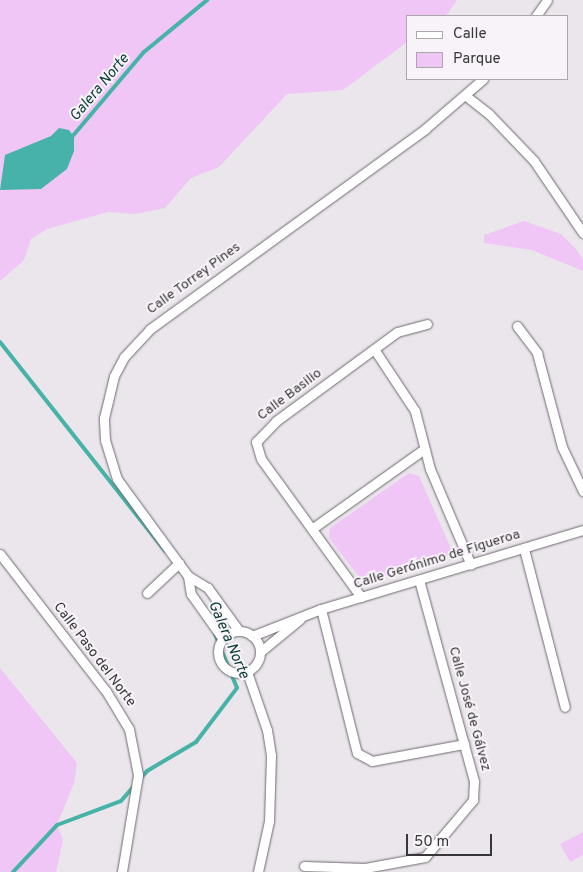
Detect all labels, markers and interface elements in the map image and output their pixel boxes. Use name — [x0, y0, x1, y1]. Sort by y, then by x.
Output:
legend — [406, 15, 568, 80]
text: Calle — [453, 25, 487, 44]
text: Parque — [453, 50, 501, 69]
water label: Galera Norte — [67, 51, 133, 125]
street label: Calle Torrey Pines — [144, 239, 244, 319]
street label: Calle Basilio — [254, 365, 326, 425]
street label: Calle Gerónimo de Figueroa — [352, 527, 522, 593]
water label: Galera Norte — [204, 598, 252, 682]
street label: Calle Paso del Norte — [49, 599, 139, 711]
street label: Calle José de Gálvez — [444, 645, 494, 773]
scale bar — [408, 824, 494, 856]
text: 50 m — [414, 833, 449, 852]

